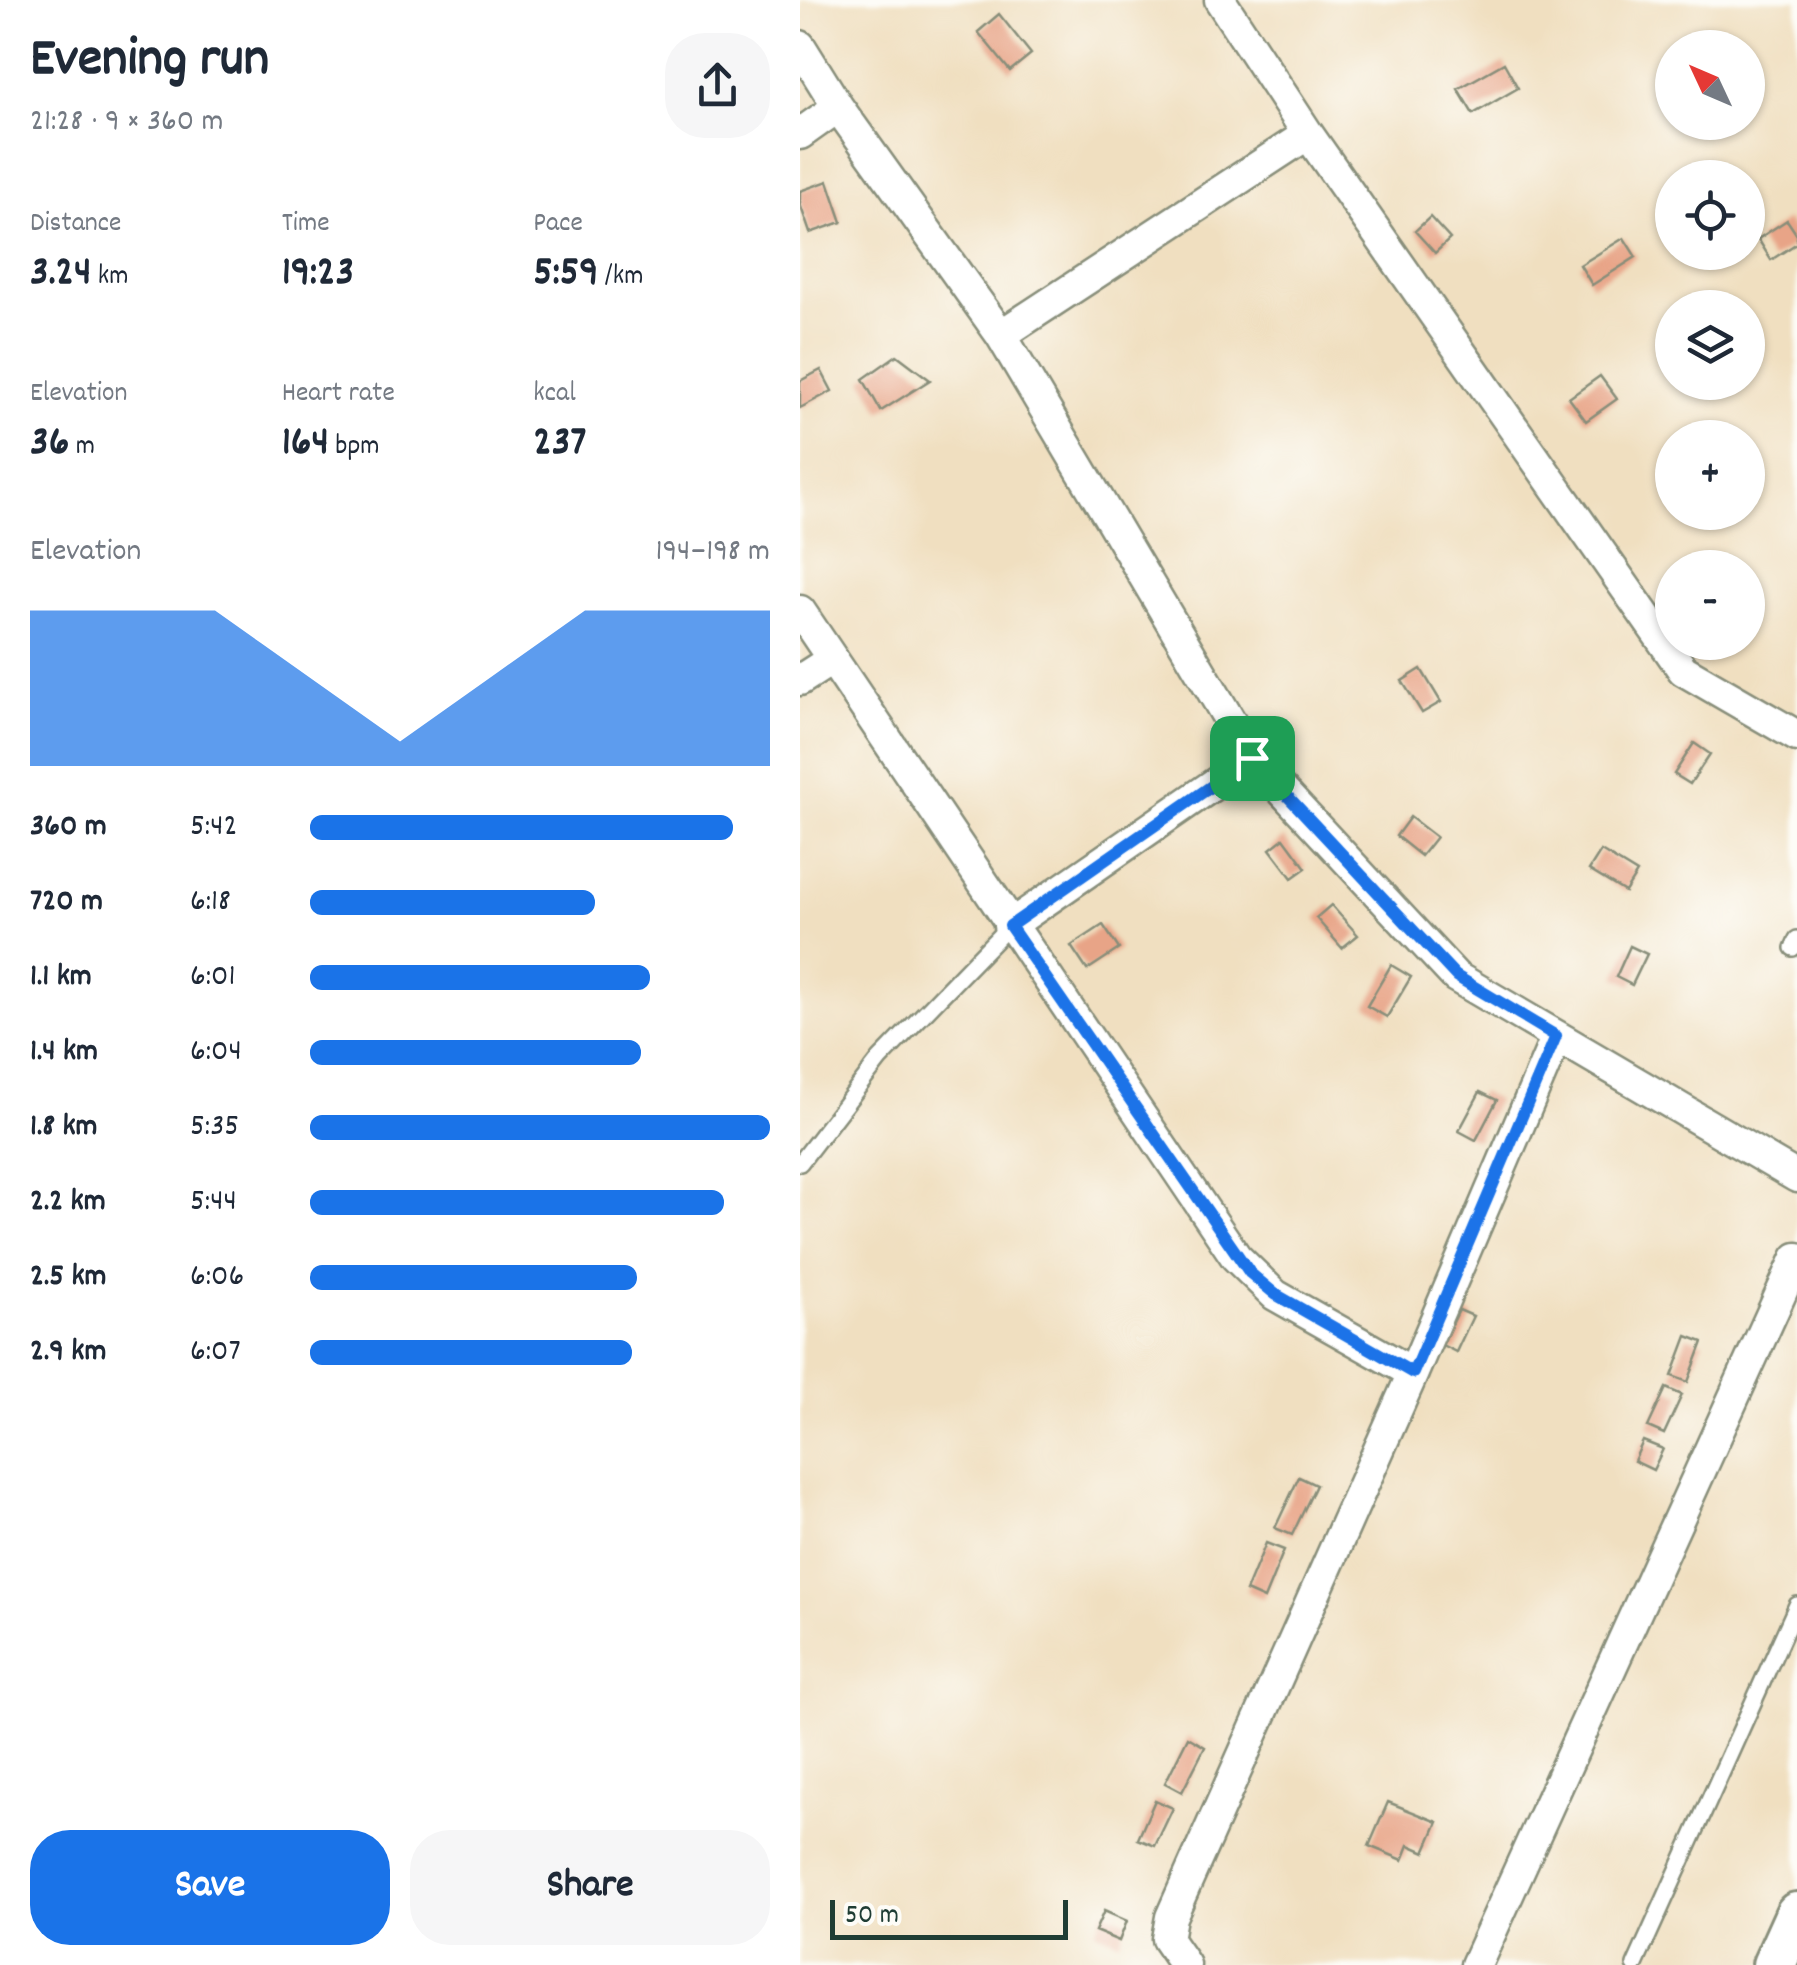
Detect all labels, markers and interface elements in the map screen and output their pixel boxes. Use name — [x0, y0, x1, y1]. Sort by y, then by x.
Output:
text: Evening run — [30, 23, 269, 102]
north arrow — [1655, 30, 1765, 140]
map controls — [1655, 30, 1765, 660]
button: share — [665, 33, 770, 138]
text: 21:28 · 9 × 360 m — [30, 100, 224, 146]
button: locate — [1655, 160, 1765, 270]
text: Distance — [30, 205, 121, 245]
text: Time — [282, 205, 330, 245]
text: Pace — [533, 205, 583, 245]
text: 3.24 — [30, 245, 91, 305]
text: 19:23 — [282, 245, 354, 305]
text: 5:59 — [533, 245, 598, 305]
text: km — [91, 258, 129, 298]
text: /km — [598, 258, 644, 298]
button: layers — [1655, 290, 1765, 400]
text: Elevation — [30, 375, 127, 415]
text: Heart rate — [282, 375, 395, 415]
text: kcal — [533, 375, 576, 415]
text: 36 — [30, 415, 69, 475]
text: 164 — [282, 415, 329, 475]
text: 237 — [533, 415, 586, 475]
button: + — [1655, 420, 1765, 530]
text: m — [69, 428, 95, 468]
text: bpm — [329, 428, 380, 468]
text: Elevation — [30, 530, 141, 576]
text: 194–198 m — [655, 530, 770, 576]
button: − — [1655, 550, 1765, 660]
pin — [1210, 716, 1295, 801]
icon: arrive — [1225, 731, 1280, 786]
text: 360 m — [30, 805, 107, 851]
text: 5:42 — [190, 805, 237, 851]
text: 720 m — [30, 880, 103, 926]
text: 6:18 — [190, 880, 231, 926]
text: 1.1 km — [30, 955, 92, 1001]
text: 6:01 — [190, 955, 235, 1001]
text: 1.4 km — [30, 1030, 98, 1076]
text: 6:04 — [190, 1030, 242, 1076]
text: 1.8 km — [30, 1105, 98, 1151]
text: 5:35 — [190, 1105, 239, 1151]
text: 2.2 km — [30, 1180, 106, 1226]
text: 5:44 — [190, 1180, 237, 1226]
text: 2.5 km — [30, 1255, 107, 1301]
text: 6:06 — [190, 1255, 244, 1301]
text: 2.9 km — [30, 1330, 106, 1376]
text: 6:07 — [190, 1330, 241, 1376]
button: Save — [30, 1830, 390, 1945]
button: Share — [410, 1830, 770, 1945]
scale bar — [830, 1895, 1068, 1940]
text: 50 m — [845, 1897, 899, 1937]

